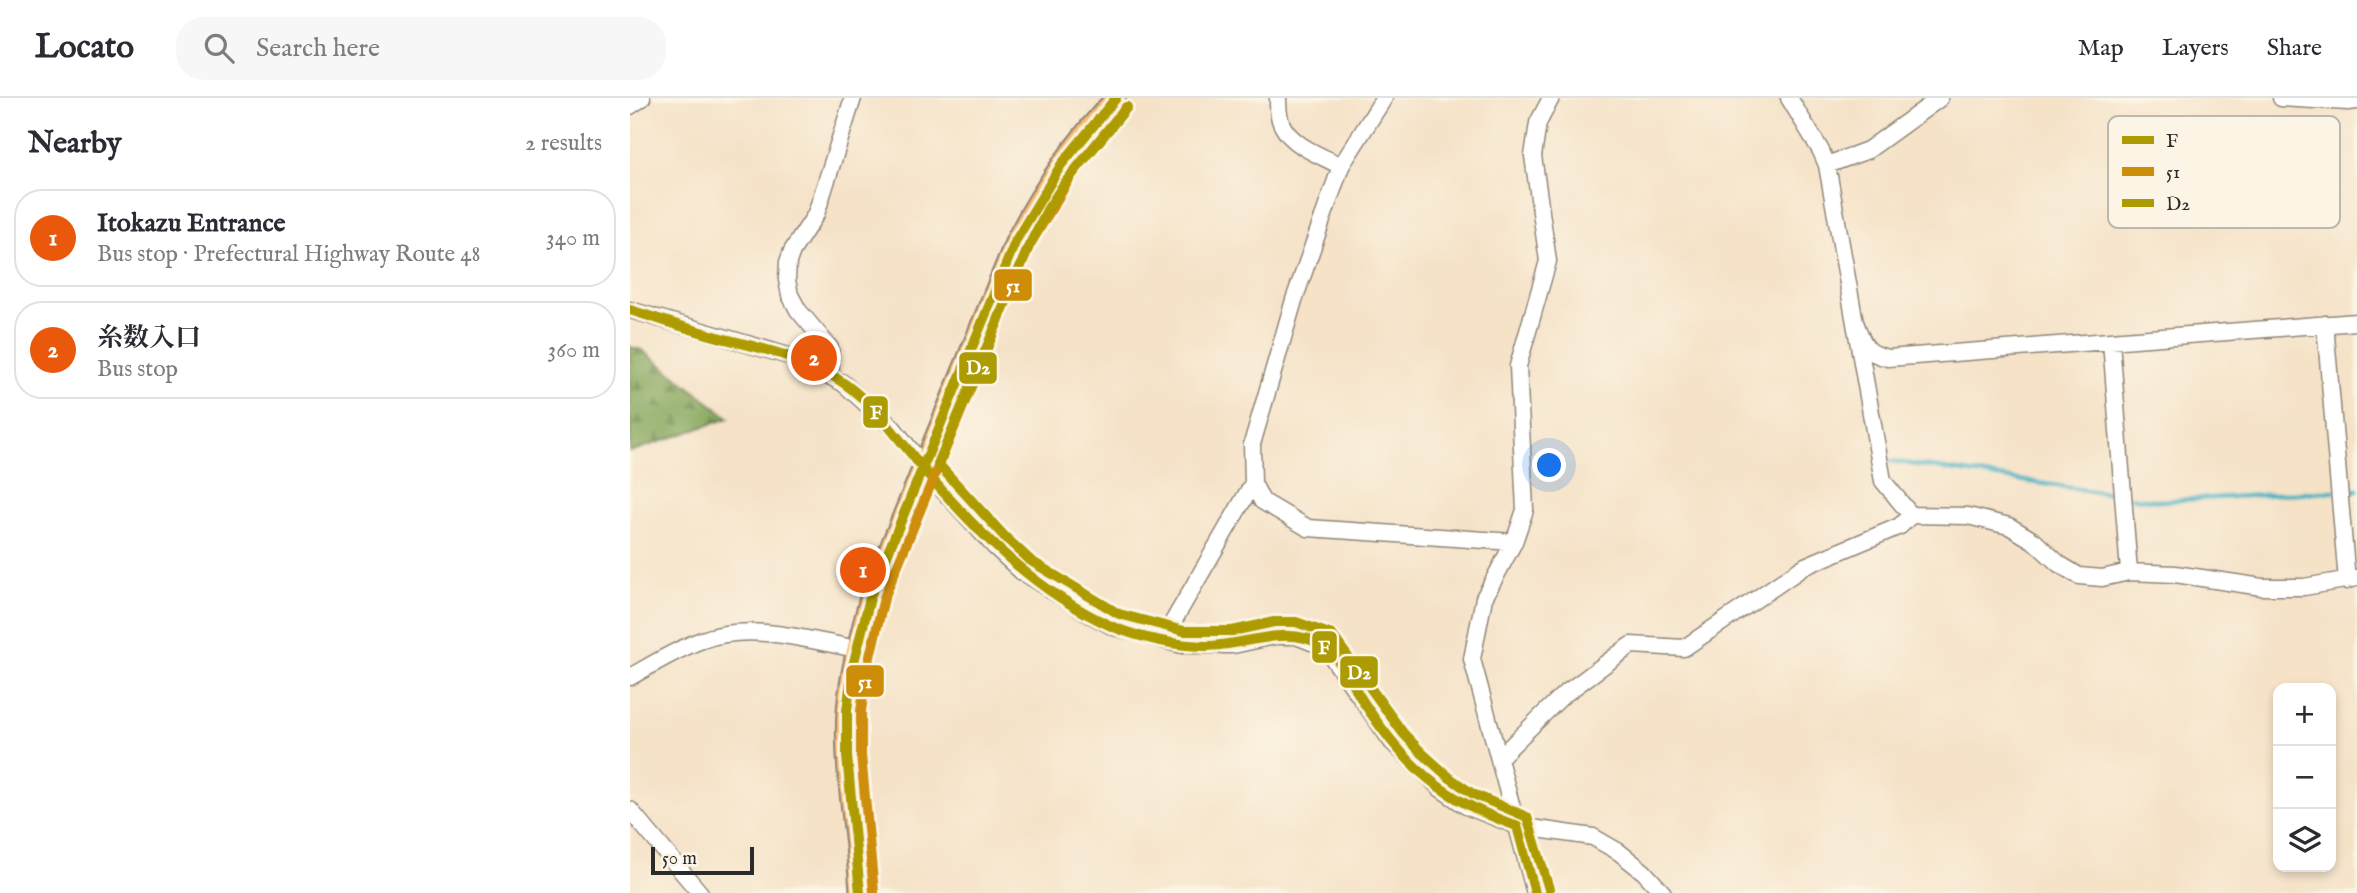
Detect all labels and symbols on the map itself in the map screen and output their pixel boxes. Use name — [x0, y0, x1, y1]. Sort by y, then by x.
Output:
legend — [2108, 116, 2340, 228]
text: F — [2166, 130, 2178, 154]
text: 51 — [2166, 161, 2180, 185]
text: D2 — [2166, 193, 2190, 217]
line badge: 51 — [993, 268, 1033, 302]
text: 51 — [1006, 275, 1020, 299]
pin: 2 — [791, 332, 837, 384]
line badge: D2 — [958, 351, 998, 385]
text: D2 — [966, 357, 990, 381]
line badge: F — [862, 395, 889, 429]
text: F — [870, 402, 883, 426]
your location — [1532, 448, 1566, 482]
pin: 1 — [840, 544, 886, 596]
line badge: F — [1311, 630, 1338, 664]
text: F — [1318, 637, 1331, 661]
line badge: D2 — [1339, 655, 1379, 689]
text: D2 — [1347, 662, 1371, 686]
line badge: 51 — [845, 664, 885, 698]
text: 51 — [858, 671, 872, 695]
scale bar — [651, 844, 754, 876]

